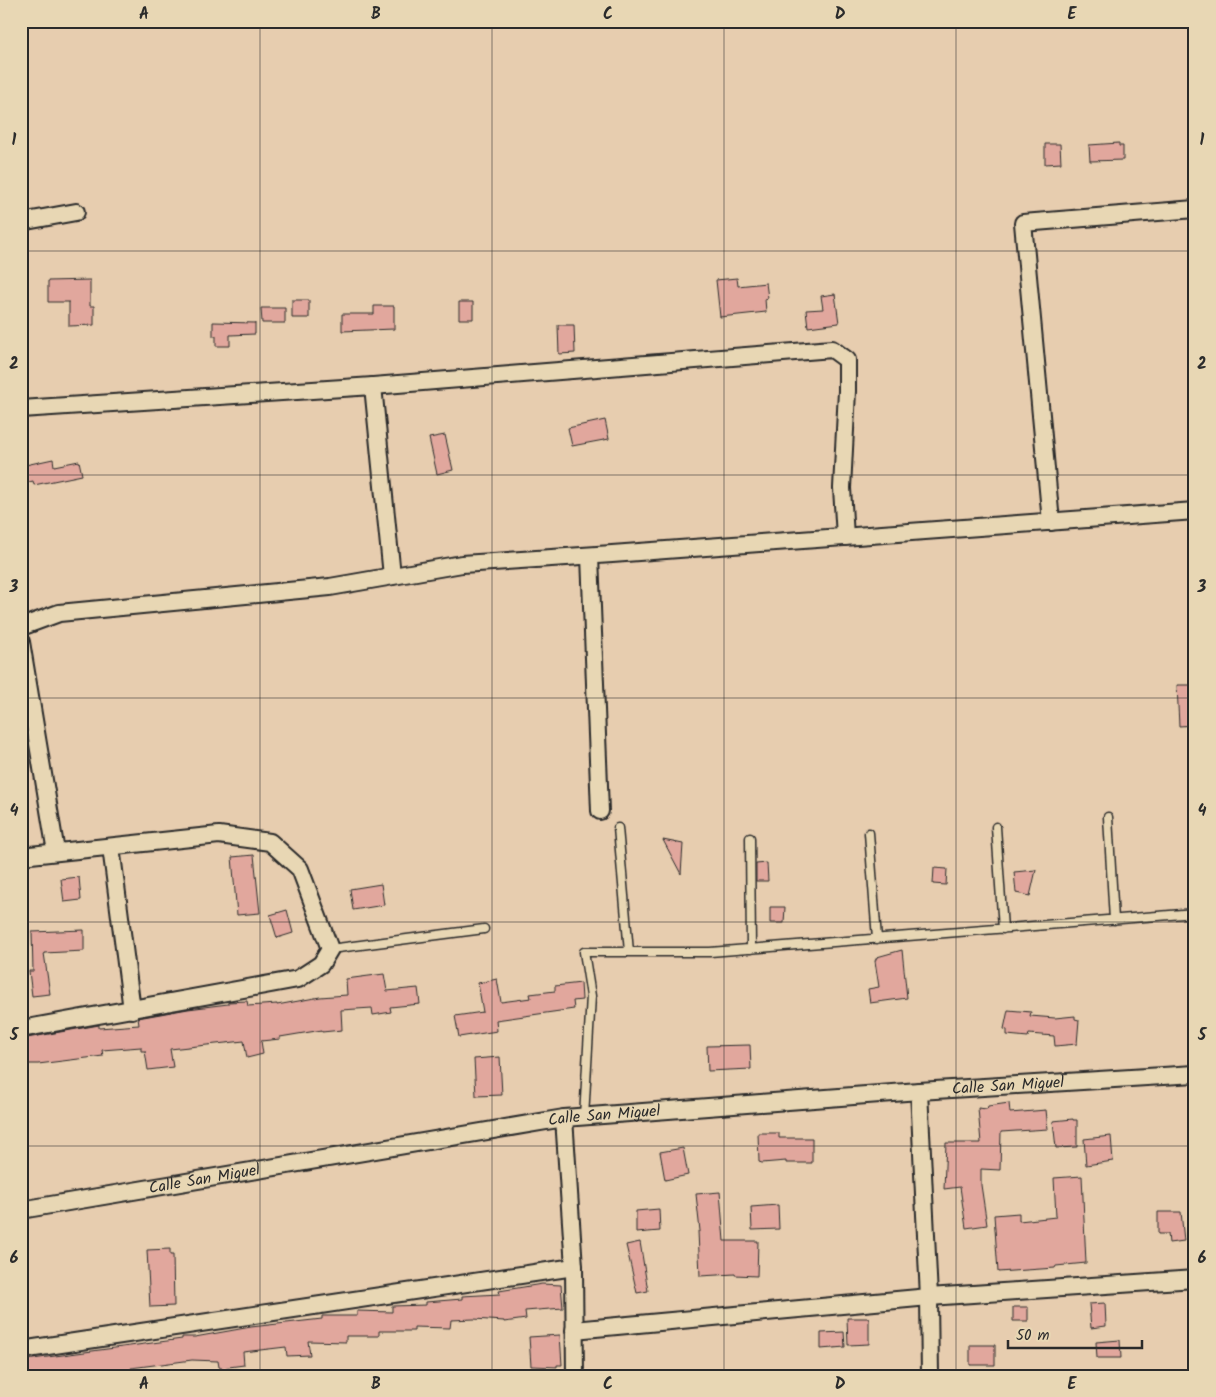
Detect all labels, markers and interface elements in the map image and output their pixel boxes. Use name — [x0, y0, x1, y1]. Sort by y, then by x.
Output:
text: A — [139, 2, 149, 27]
text: B — [371, 2, 381, 27]
text: C — [603, 2, 613, 27]
text: D — [835, 2, 846, 27]
text: E — [1068, 2, 1078, 27]
text: 1 — [12, 128, 17, 153]
text: 1 — [1200, 128, 1205, 153]
text: 2 — [9, 352, 19, 377]
text: 2 — [1197, 352, 1207, 377]
text: 3 — [9, 575, 19, 600]
text: 3 — [1197, 575, 1207, 600]
text: 4 — [10, 799, 19, 824]
text: 4 — [1198, 799, 1207, 824]
text: 5 — [9, 1023, 20, 1048]
text: 5 — [1197, 1023, 1208, 1048]
street label: Calle San Miguel — [951, 1070, 1065, 1101]
street label: Calle San Miguel — [546, 1098, 661, 1133]
street label: Calle San Miguel — [147, 1157, 262, 1201]
text: 6 — [10, 1246, 19, 1271]
text: 6 — [1198, 1246, 1207, 1271]
scale bar — [1008, 1317, 1142, 1349]
text: 50 m — [1016, 1324, 1050, 1348]
text: A — [139, 1372, 149, 1397]
text: B — [371, 1372, 381, 1397]
text: C — [603, 1372, 613, 1397]
text: D — [835, 1372, 846, 1397]
text: E — [1068, 1372, 1078, 1397]

